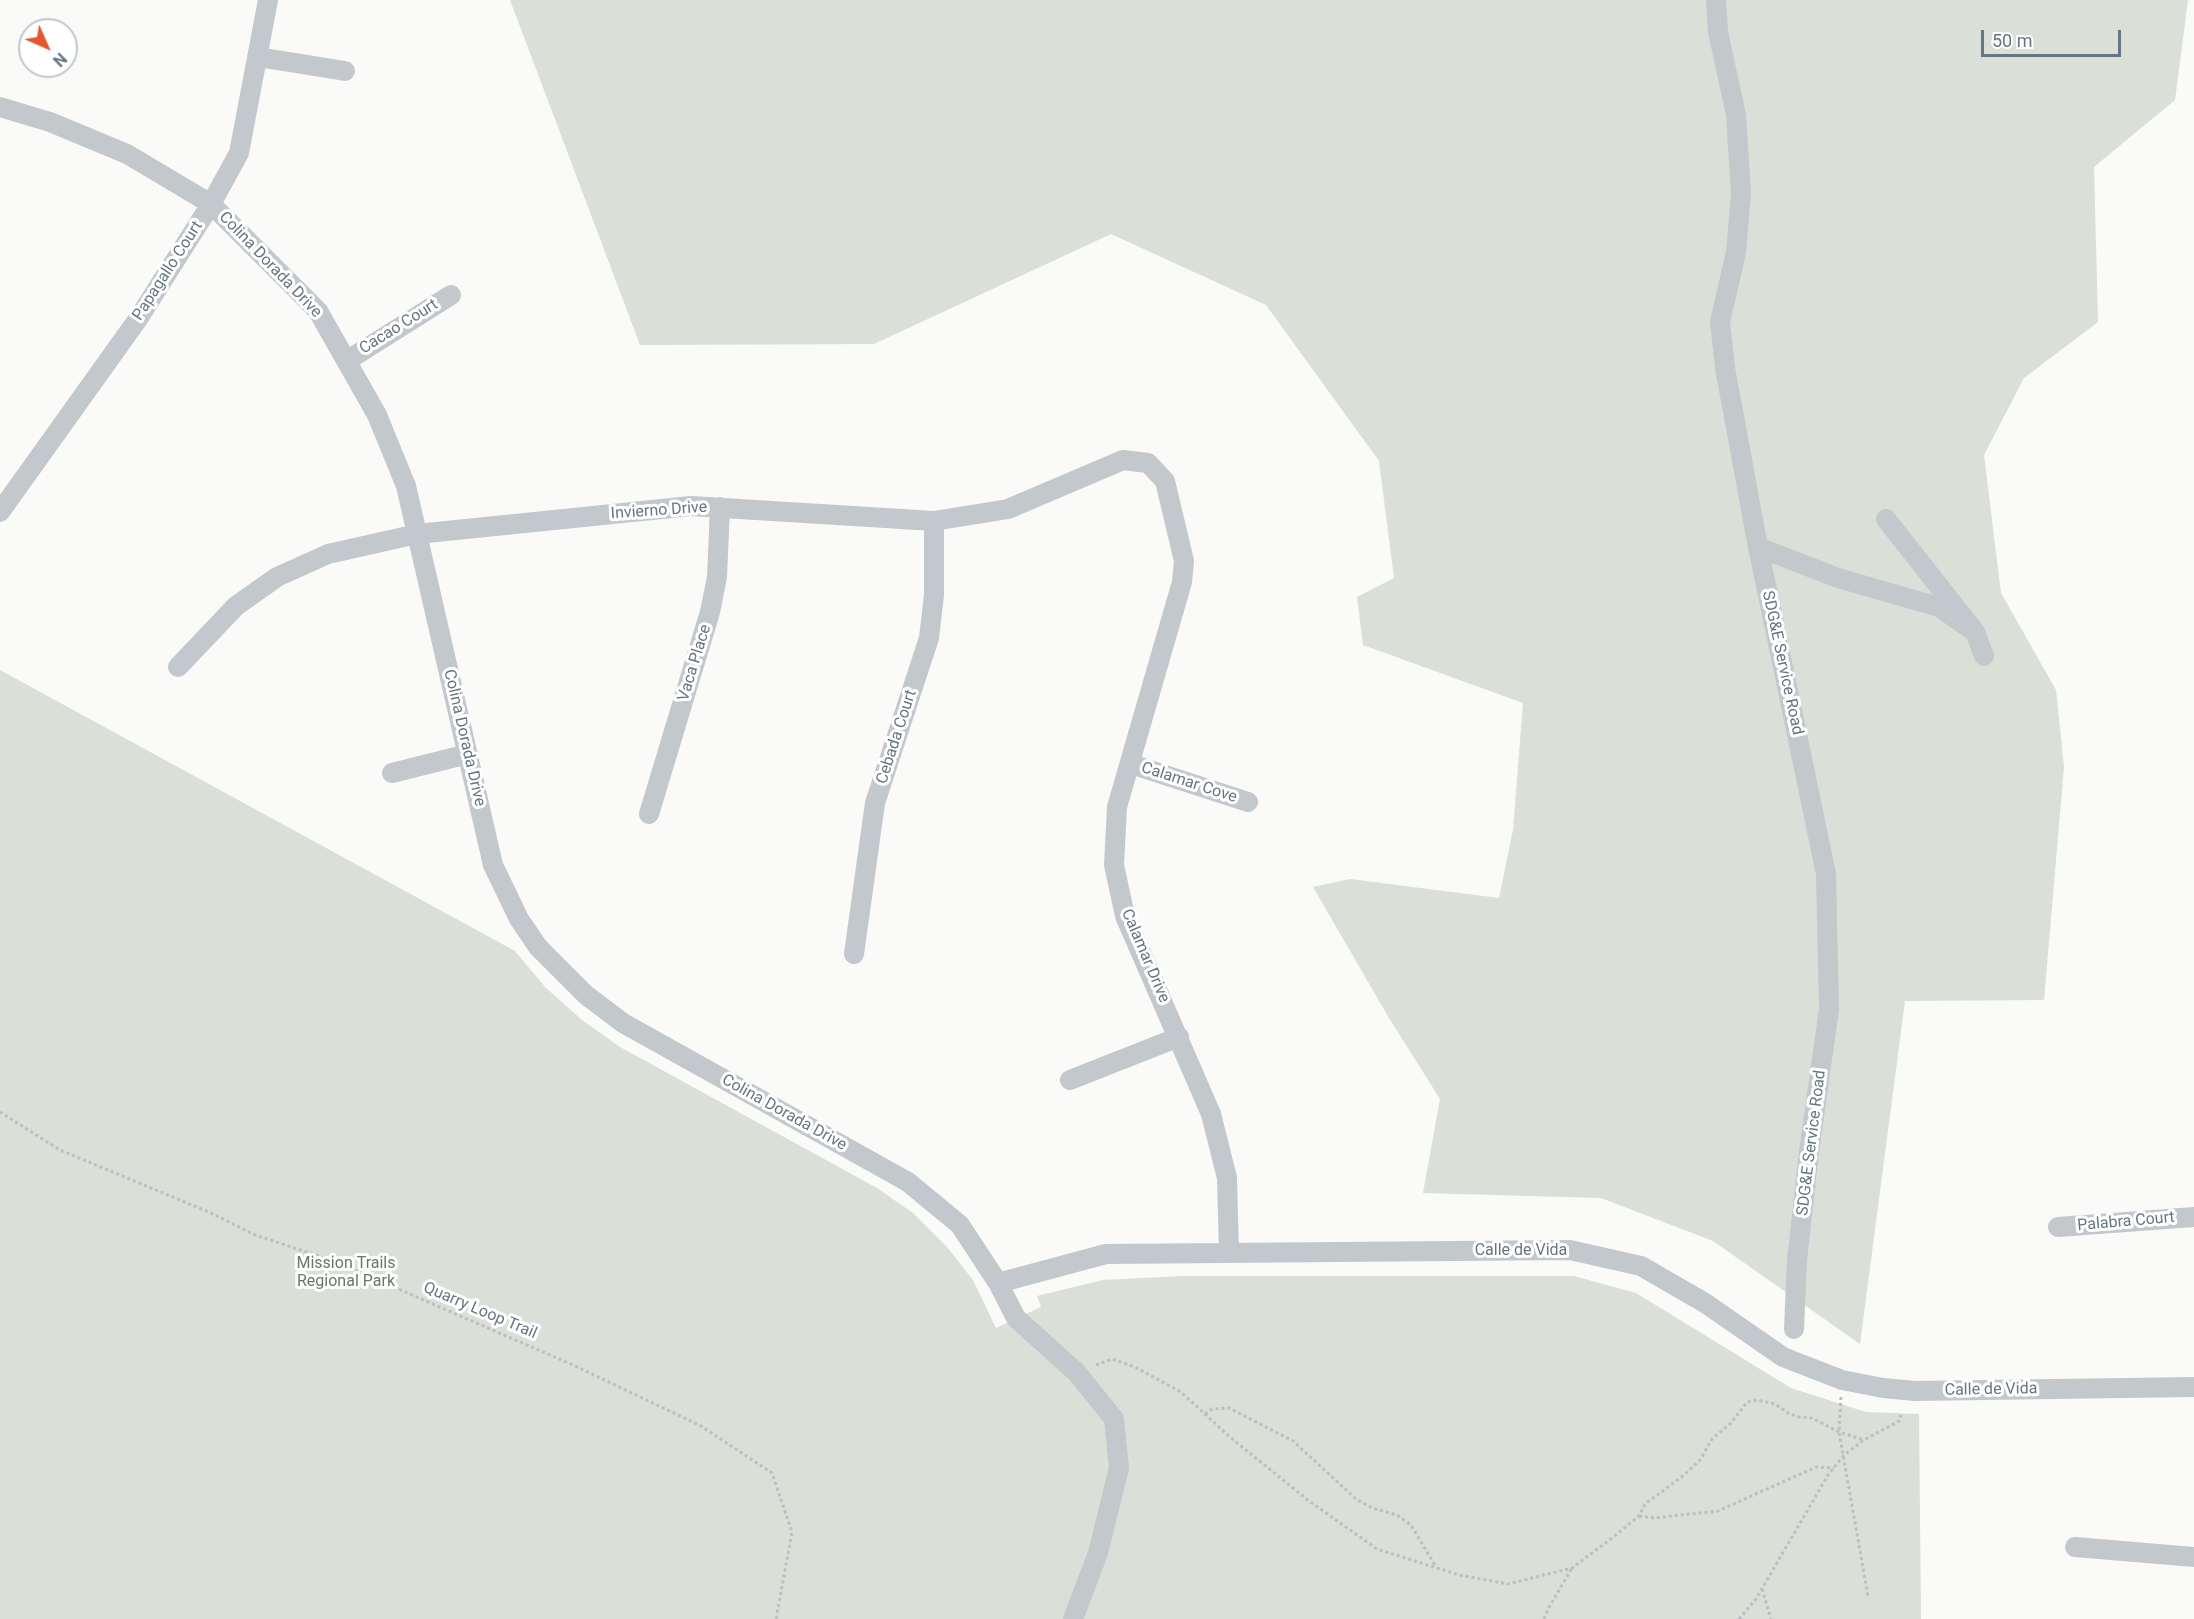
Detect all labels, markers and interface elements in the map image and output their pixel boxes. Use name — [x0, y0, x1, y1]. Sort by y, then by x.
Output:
north arrow — [18, 18, 78, 78]
scale bar — [1984, 18, 2124, 56]
text: 50 m — [1992, 30, 2032, 51]
text: N — [49, 49, 70, 70]
street label: Colina Dorada Drive — [215, 208, 325, 322]
street label: Papagallo Court — [129, 218, 207, 324]
street label: Cacao Court — [356, 295, 442, 359]
street label: Invierno Drive — [610, 498, 708, 524]
street label: SDG&E Service Road — [1757, 589, 1807, 737]
street label: Vaca Place — [674, 622, 716, 704]
street label: Colina Dorada Drive — [439, 668, 489, 808]
street label: Cebada Court — [873, 688, 921, 786]
street label: Calamar Cove — [1139, 759, 1239, 807]
street label: Calamar Drive — [1117, 906, 1173, 1006]
street label: SDG&E Service Road — [1794, 1069, 1830, 1217]
street label: Colina Dorada Drive — [718, 1071, 850, 1155]
street label: Palabra Court — [2077, 1208, 2175, 1236]
street label: Calle de Vida — [1475, 1241, 1567, 1261]
park label: Mission Trails Regional Park — [296, 1254, 396, 1292]
street label: Quarry Loop Trail — [420, 1278, 540, 1344]
street label: Calle de Vida — [1945, 1380, 2037, 1400]

